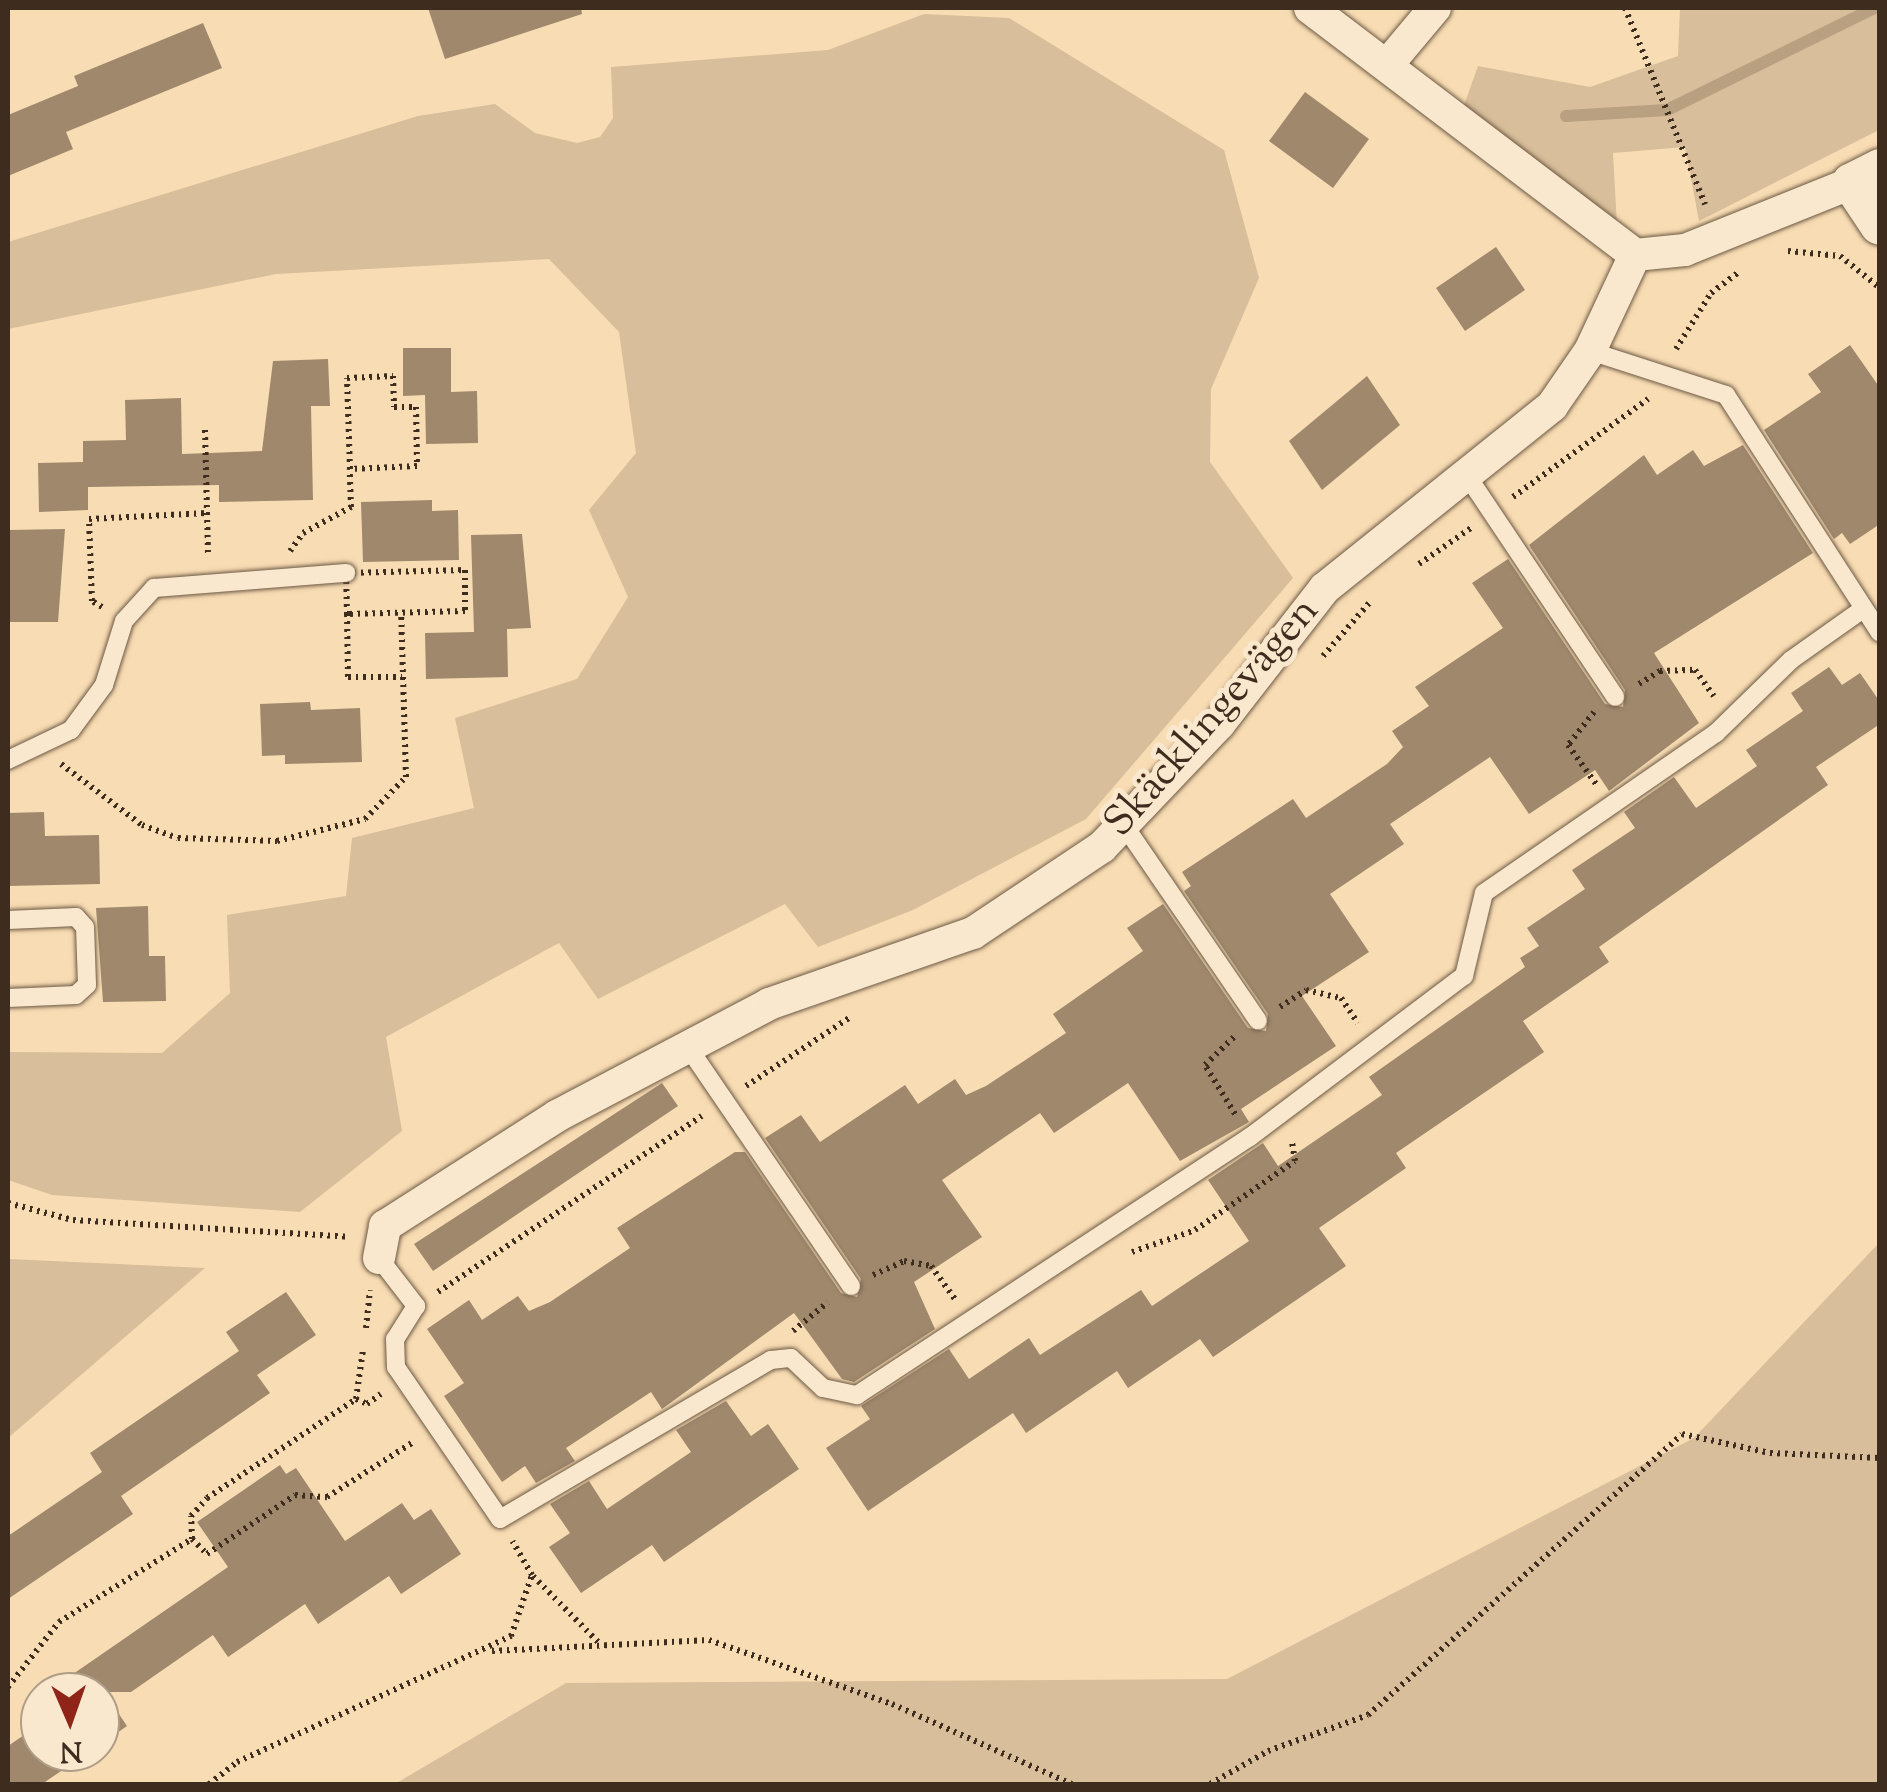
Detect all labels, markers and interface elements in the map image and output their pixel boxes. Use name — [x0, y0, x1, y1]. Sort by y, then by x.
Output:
street label: Skäcklingevägen — [1095, 588, 1331, 848]
north arrow — [20, 1672, 120, 1772]
text: N — [59, 1730, 83, 1770]

